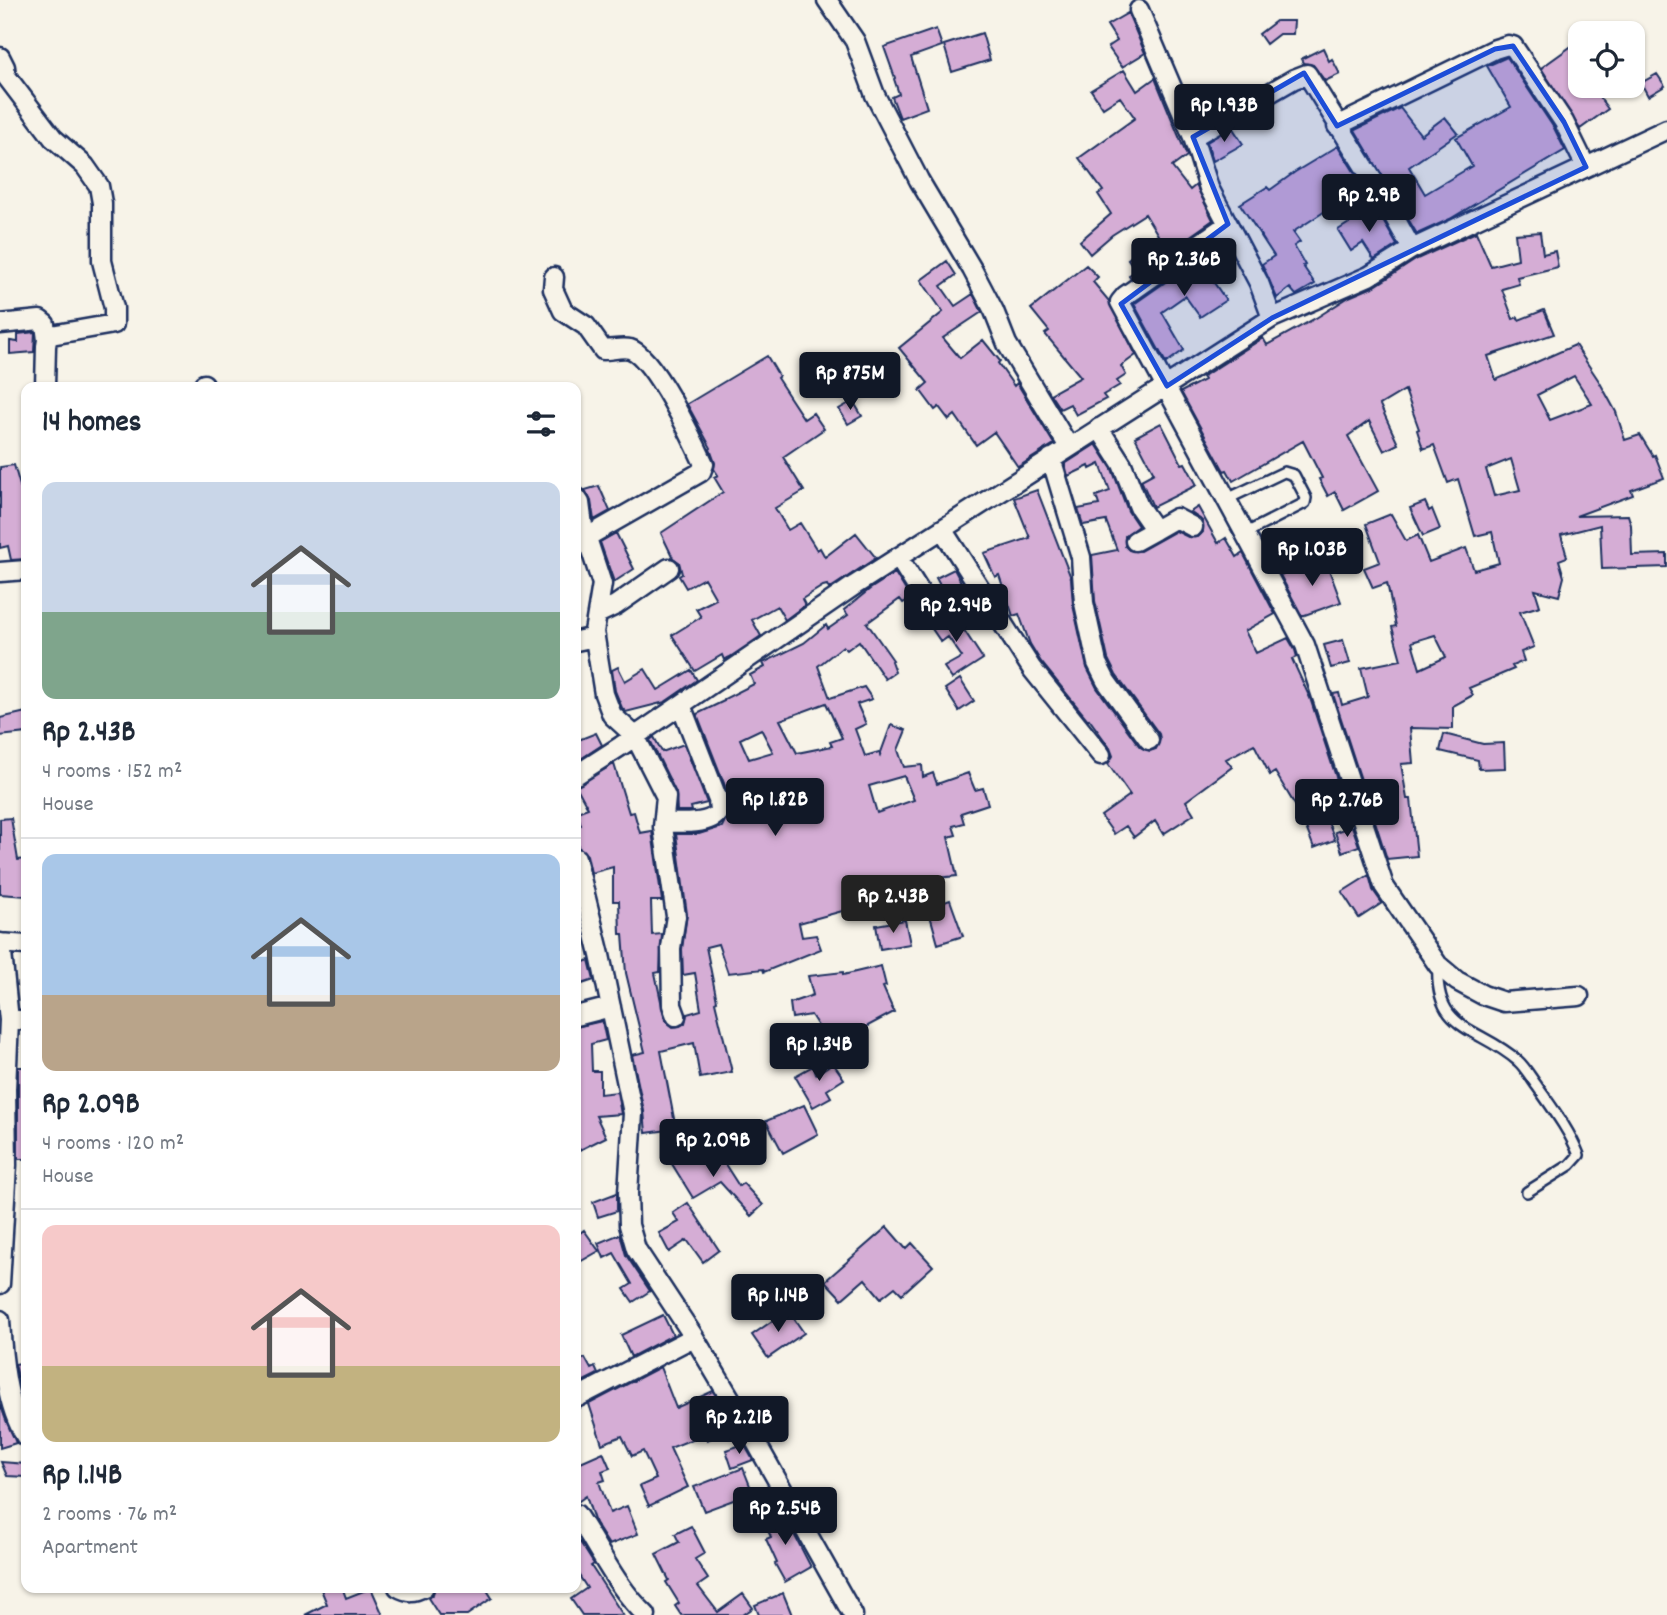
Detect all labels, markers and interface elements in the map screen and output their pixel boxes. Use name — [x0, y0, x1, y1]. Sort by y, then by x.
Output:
map controls — [1568, 21, 1645, 98]
button: locate — [1568, 21, 1645, 98]
pin: Rp 1.93B — [1152, 85, 1296, 144]
text: Rp 1.93B — [1190, 90, 1258, 123]
pin: Rp 2.9B — [1304, 174, 1434, 234]
text: Rp 2.9B — [1338, 180, 1400, 213]
pin: Rp 2.36B — [1112, 238, 1256, 298]
text: Rp 2.36B — [1147, 244, 1221, 277]
pin: Rp 875M — [785, 352, 915, 412]
text: Rp 875M — [815, 358, 885, 391]
text: 14 homes — [42, 403, 141, 446]
icon: filters — [522, 405, 560, 443]
icon: home — [238, 527, 364, 653]
pin: Rp 1.03B — [1240, 528, 1384, 588]
text: Rp 1.03B — [1277, 534, 1347, 567]
pin: Rp 2.94B — [884, 584, 1028, 644]
text: Rp 2.94B — [920, 590, 992, 623]
text: Rp 2.43B — [42, 713, 135, 756]
text: 4 rooms · 152 m² — [42, 756, 182, 789]
pin: Rp 1.82B — [703, 778, 847, 838]
pin: Rp 2.76B — [1275, 780, 1419, 839]
text: Rp 1.82B — [742, 784, 808, 817]
text: Rp 2.76B — [1311, 785, 1383, 818]
text: House — [42, 789, 94, 822]
pin: Rp 2.43B — [821, 876, 965, 935]
text: Rp 2.43B — [857, 881, 929, 914]
icon: home — [238, 899, 364, 1025]
pin: Rp 1.34B — [747, 1024, 891, 1083]
text: Rp 1.34B — [786, 1029, 852, 1062]
text: Rp 2.09B — [42, 1085, 140, 1128]
pin: Rp 2.09B — [641, 1120, 785, 1179]
text: Rp 2.09B — [676, 1125, 750, 1158]
text: 4 rooms · 120 m² — [42, 1128, 184, 1161]
text: House — [42, 1161, 94, 1194]
icon: home — [238, 1270, 364, 1396]
pin: Rp 1.14B — [706, 1274, 850, 1334]
text: Rp 1.14B — [747, 1280, 809, 1313]
pin: Rp 2.21B — [667, 1396, 811, 1456]
text: Rp 2.21B — [706, 1402, 772, 1435]
text: Rp 1.14B — [42, 1456, 122, 1499]
pin: Rp 2.54B — [713, 1488, 857, 1547]
text: Rp 2.54B — [749, 1493, 821, 1526]
text: 2 rooms · 76 m² — [42, 1499, 177, 1532]
text: Apartment — [42, 1532, 138, 1565]

